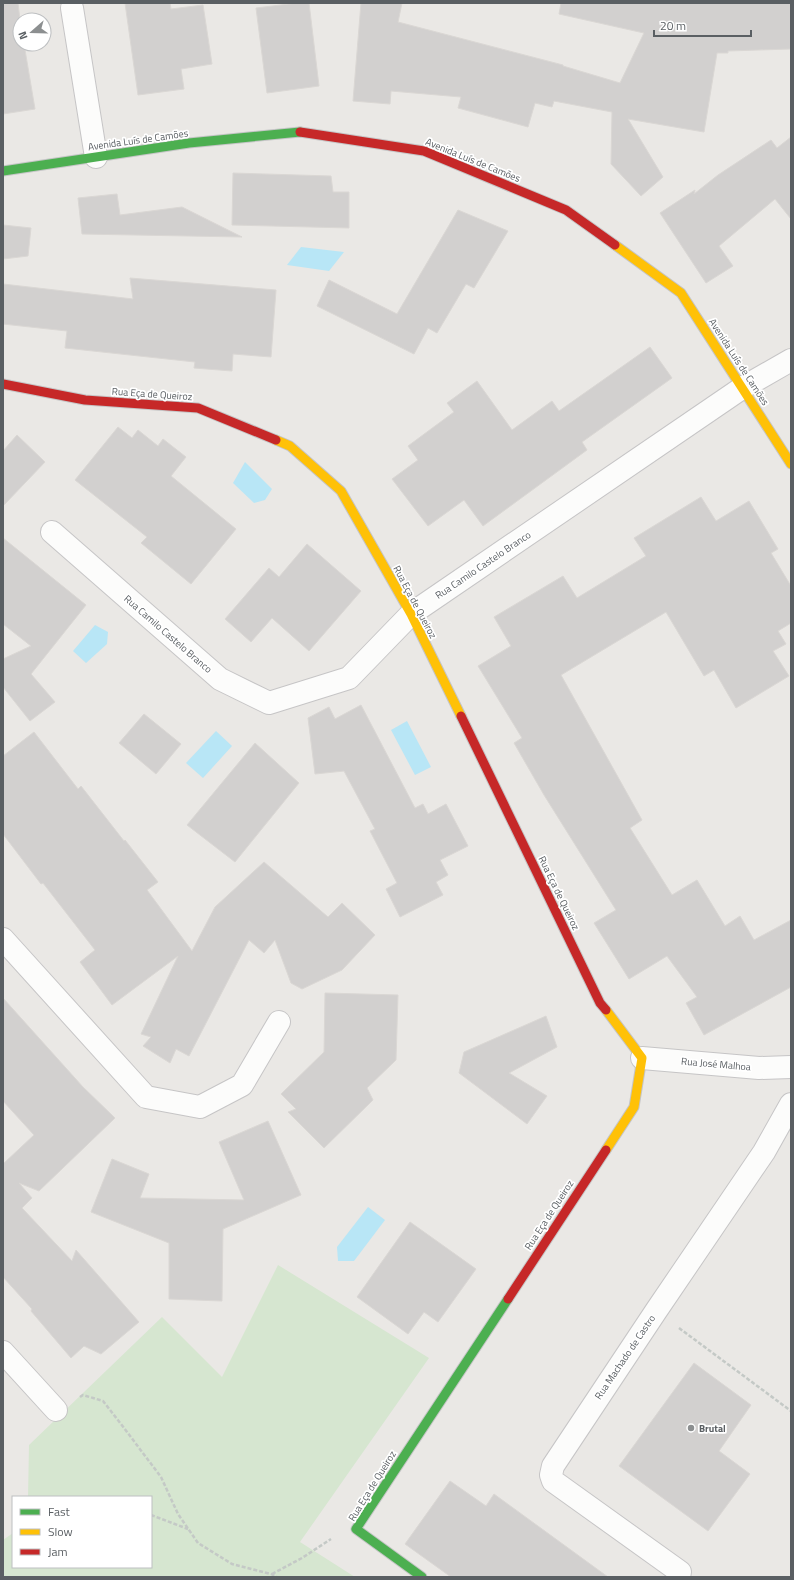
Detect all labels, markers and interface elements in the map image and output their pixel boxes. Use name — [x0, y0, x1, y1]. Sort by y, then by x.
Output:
north arrow — [12, 12, 52, 52]
scale bar — [654, 12, 751, 38]
text: 20 m — [660, 16, 686, 35]
text: N — [14, 29, 31, 42]
street label: Avenida Luís de Camões — [87, 125, 189, 154]
street label: Avenida Luís de Camões — [423, 134, 523, 186]
street label: Avenida Luís de Camões — [705, 316, 773, 409]
street label: Rua Eça de Queiroz — [111, 384, 193, 404]
street label: Rua Camilo Castelo Branco — [432, 527, 534, 603]
street label: Rua Eça de Queiroz — [389, 563, 441, 641]
street label: Rua Camilo Castelo Branco — [121, 591, 215, 677]
street label: Rua Eça de Queiroz — [535, 854, 584, 933]
street label: Rua José Malhoa — [680, 1053, 752, 1075]
street label: Rua Eça de Queiroz — [521, 1177, 577, 1253]
street label: Rua Machado de Castro — [591, 1312, 659, 1402]
place label: Brutal — [699, 1421, 726, 1436]
marker: Brutal — [686, 1423, 696, 1433]
street label: Rua Eça de Queiroz — [344, 1448, 400, 1524]
legend — [12, 1496, 152, 1568]
text: Fast — [48, 1502, 71, 1521]
text: Slow — [48, 1522, 73, 1541]
text: Jam — [48, 1542, 68, 1561]

